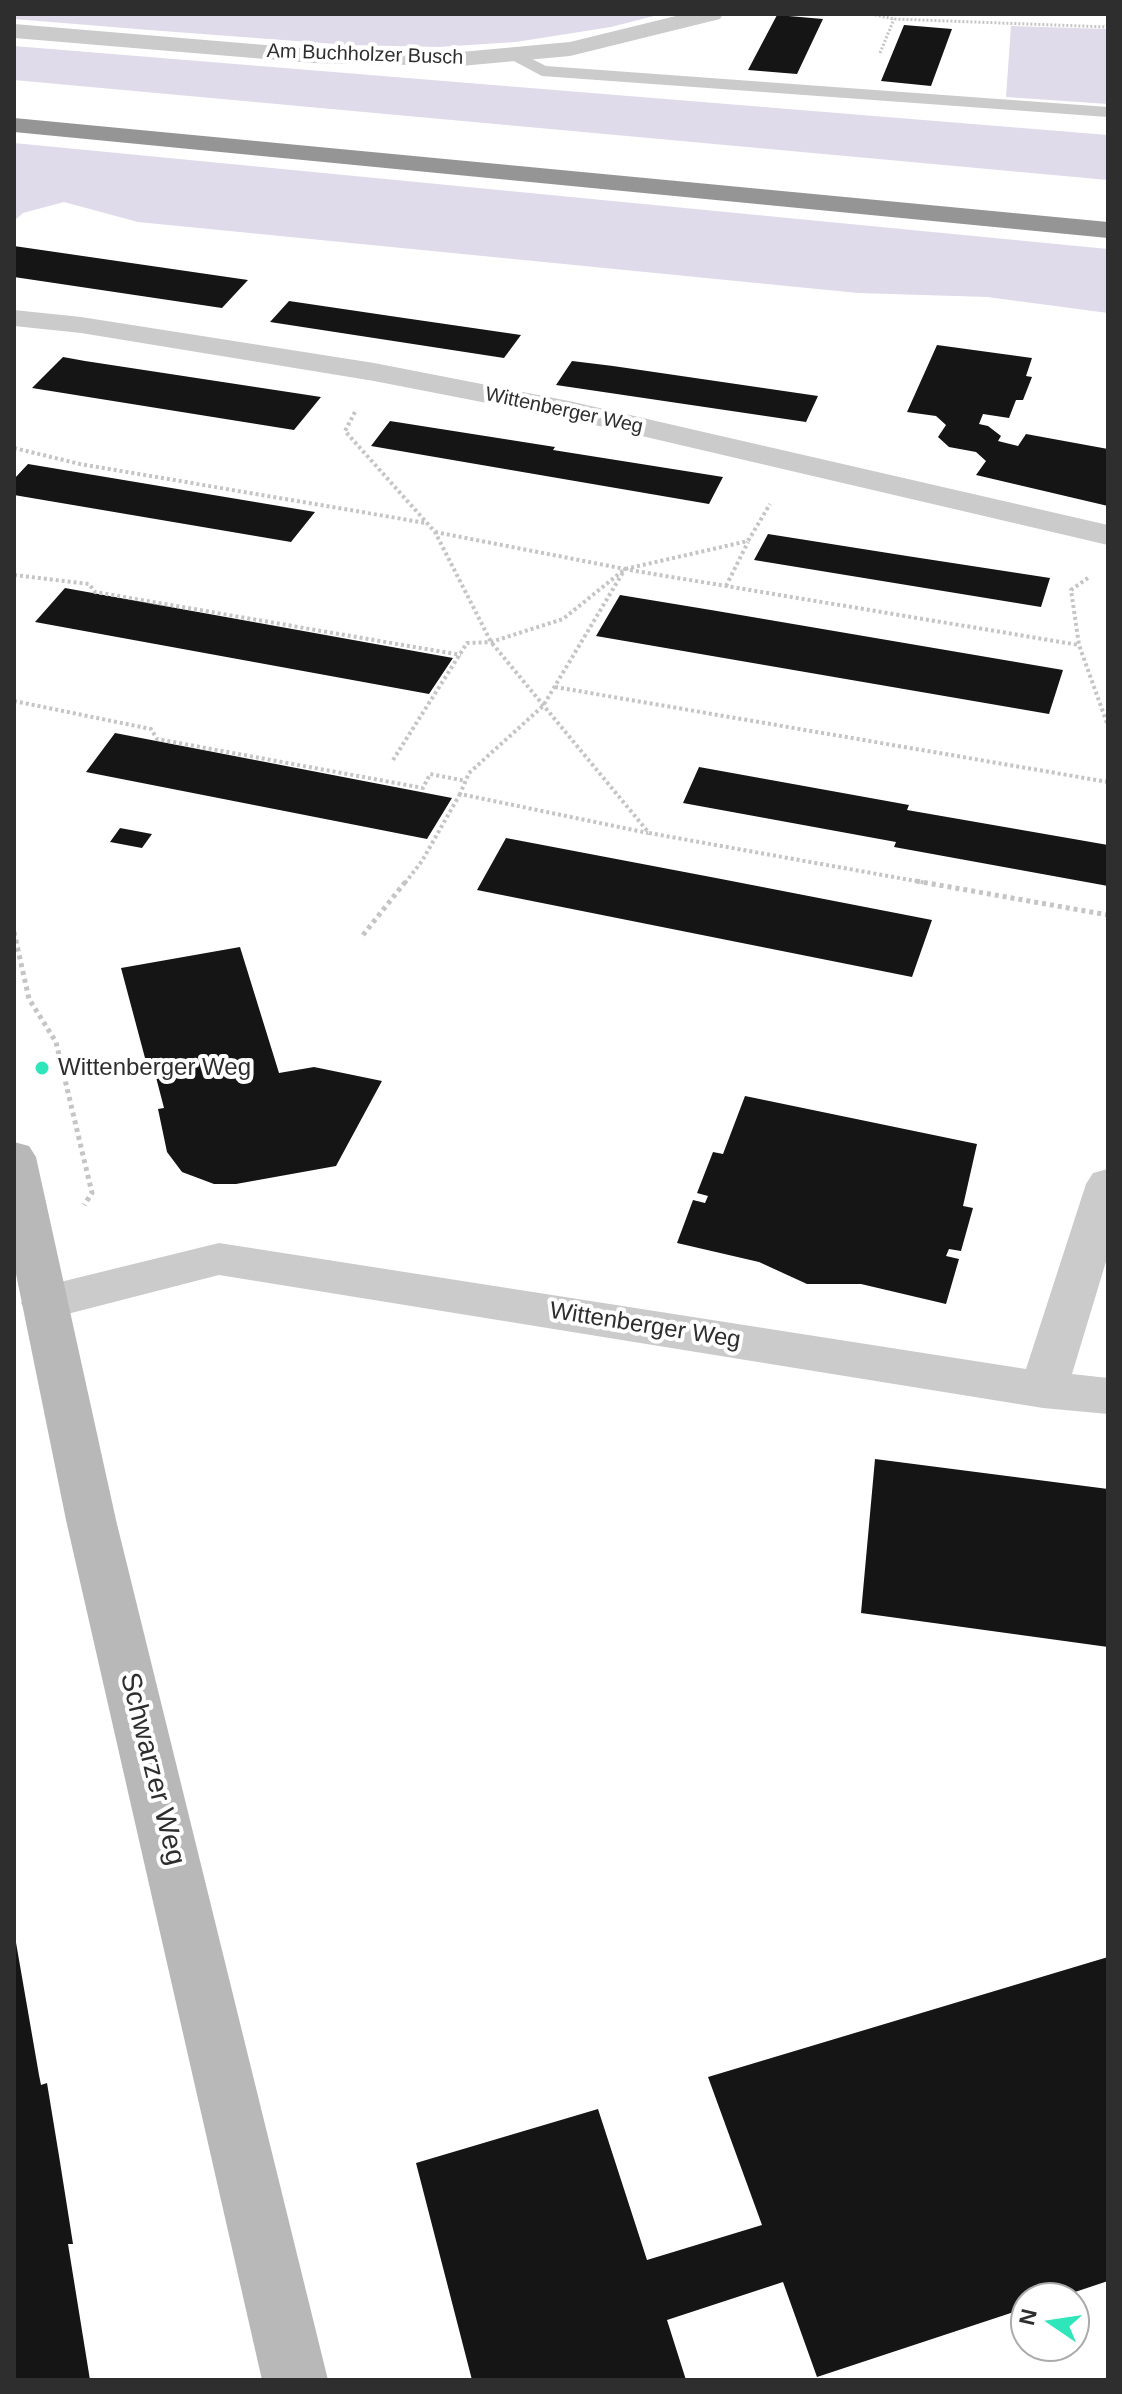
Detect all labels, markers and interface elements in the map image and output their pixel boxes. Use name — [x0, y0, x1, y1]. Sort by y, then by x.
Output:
street label: Am Buchholzer Busch — [266, 40, 464, 70]
street label: Wittenberger Weg — [483, 383, 645, 439]
place label: Wittenberger Weg — [58, 1054, 251, 1082]
marker: Wittenberger Weg — [33, 1059, 51, 1077]
street label: Wittenberger Weg — [547, 1297, 743, 1355]
street label: Schwarzer Weg — [112, 1669, 192, 1869]
north arrow — [1010, 2282, 1090, 2362]
text: N — [1014, 2306, 1042, 2327]

